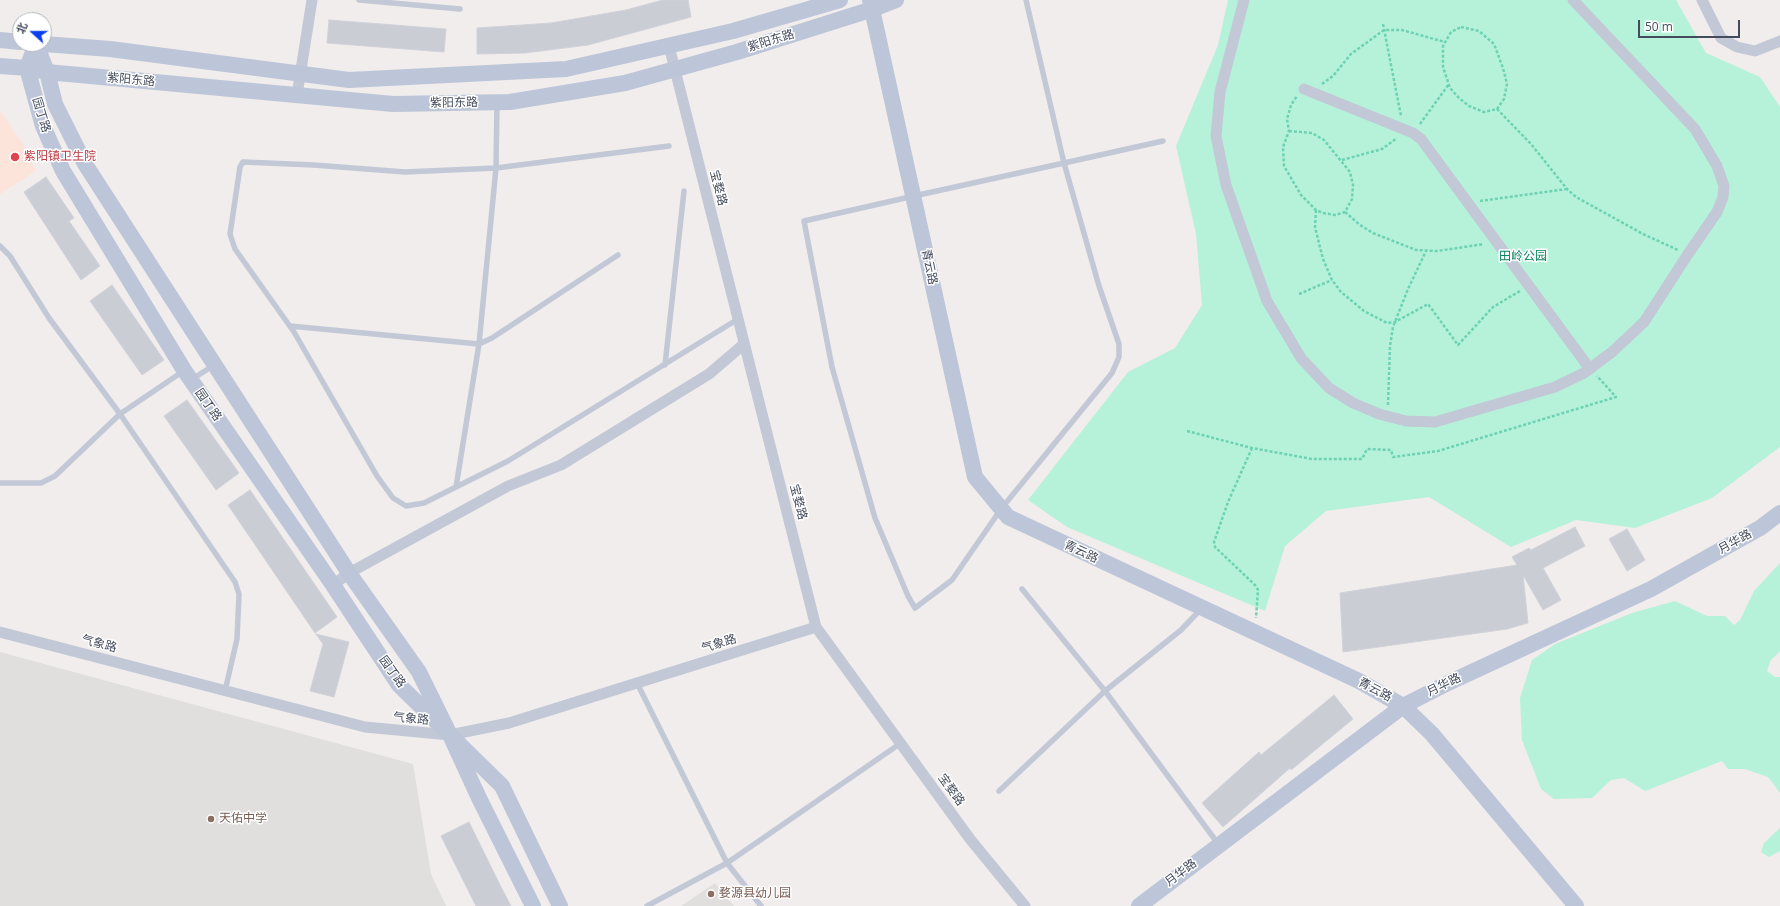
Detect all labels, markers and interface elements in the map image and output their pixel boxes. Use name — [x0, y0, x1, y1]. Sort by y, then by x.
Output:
north arrow — [12, 12, 52, 52]
scale bar — [1640, 12, 1742, 38]
text: 50 m — [1645, 18, 1673, 35]
text: 北 — [12, 20, 30, 36]
street label: 紫阳东路 — [746, 27, 796, 55]
street label: 紫阳东路 — [106, 71, 156, 89]
street label: 紫阳东路 — [430, 95, 478, 111]
street label: 园丁路 — [29, 96, 53, 134]
place label: 紫阳镇卫生院 — [24, 150, 96, 164]
marker: 紫阳镇卫生院 — [9, 151, 21, 163]
street label: 宝婺路 — [707, 169, 729, 207]
street label: 青云路 — [918, 248, 940, 286]
park label: 田岭公园 — [1499, 250, 1547, 264]
street label: 园丁路 — [192, 386, 224, 424]
street label: 宝婺路 — [787, 483, 809, 521]
street label: 月华路 — [1716, 527, 1754, 557]
street label: 青云路 — [1062, 538, 1100, 566]
street label: 气象路 — [80, 632, 118, 656]
street label: 气象路 — [700, 632, 738, 656]
street label: 园丁路 — [376, 653, 408, 691]
street label: 月华路 — [1425, 671, 1463, 699]
street label: 青云路 — [1356, 675, 1394, 705]
street label: 气象路 — [392, 710, 430, 728]
street label: 宝婺路 — [935, 771, 967, 809]
place label: 天佑中学 — [219, 812, 267, 826]
marker: 天佑中学 — [206, 814, 216, 824]
street label: 月华路 — [1162, 856, 1200, 890]
place label: 婺源县幼儿园 — [719, 887, 791, 901]
marker: 婺源县幼儿园 — [706, 889, 716, 899]

